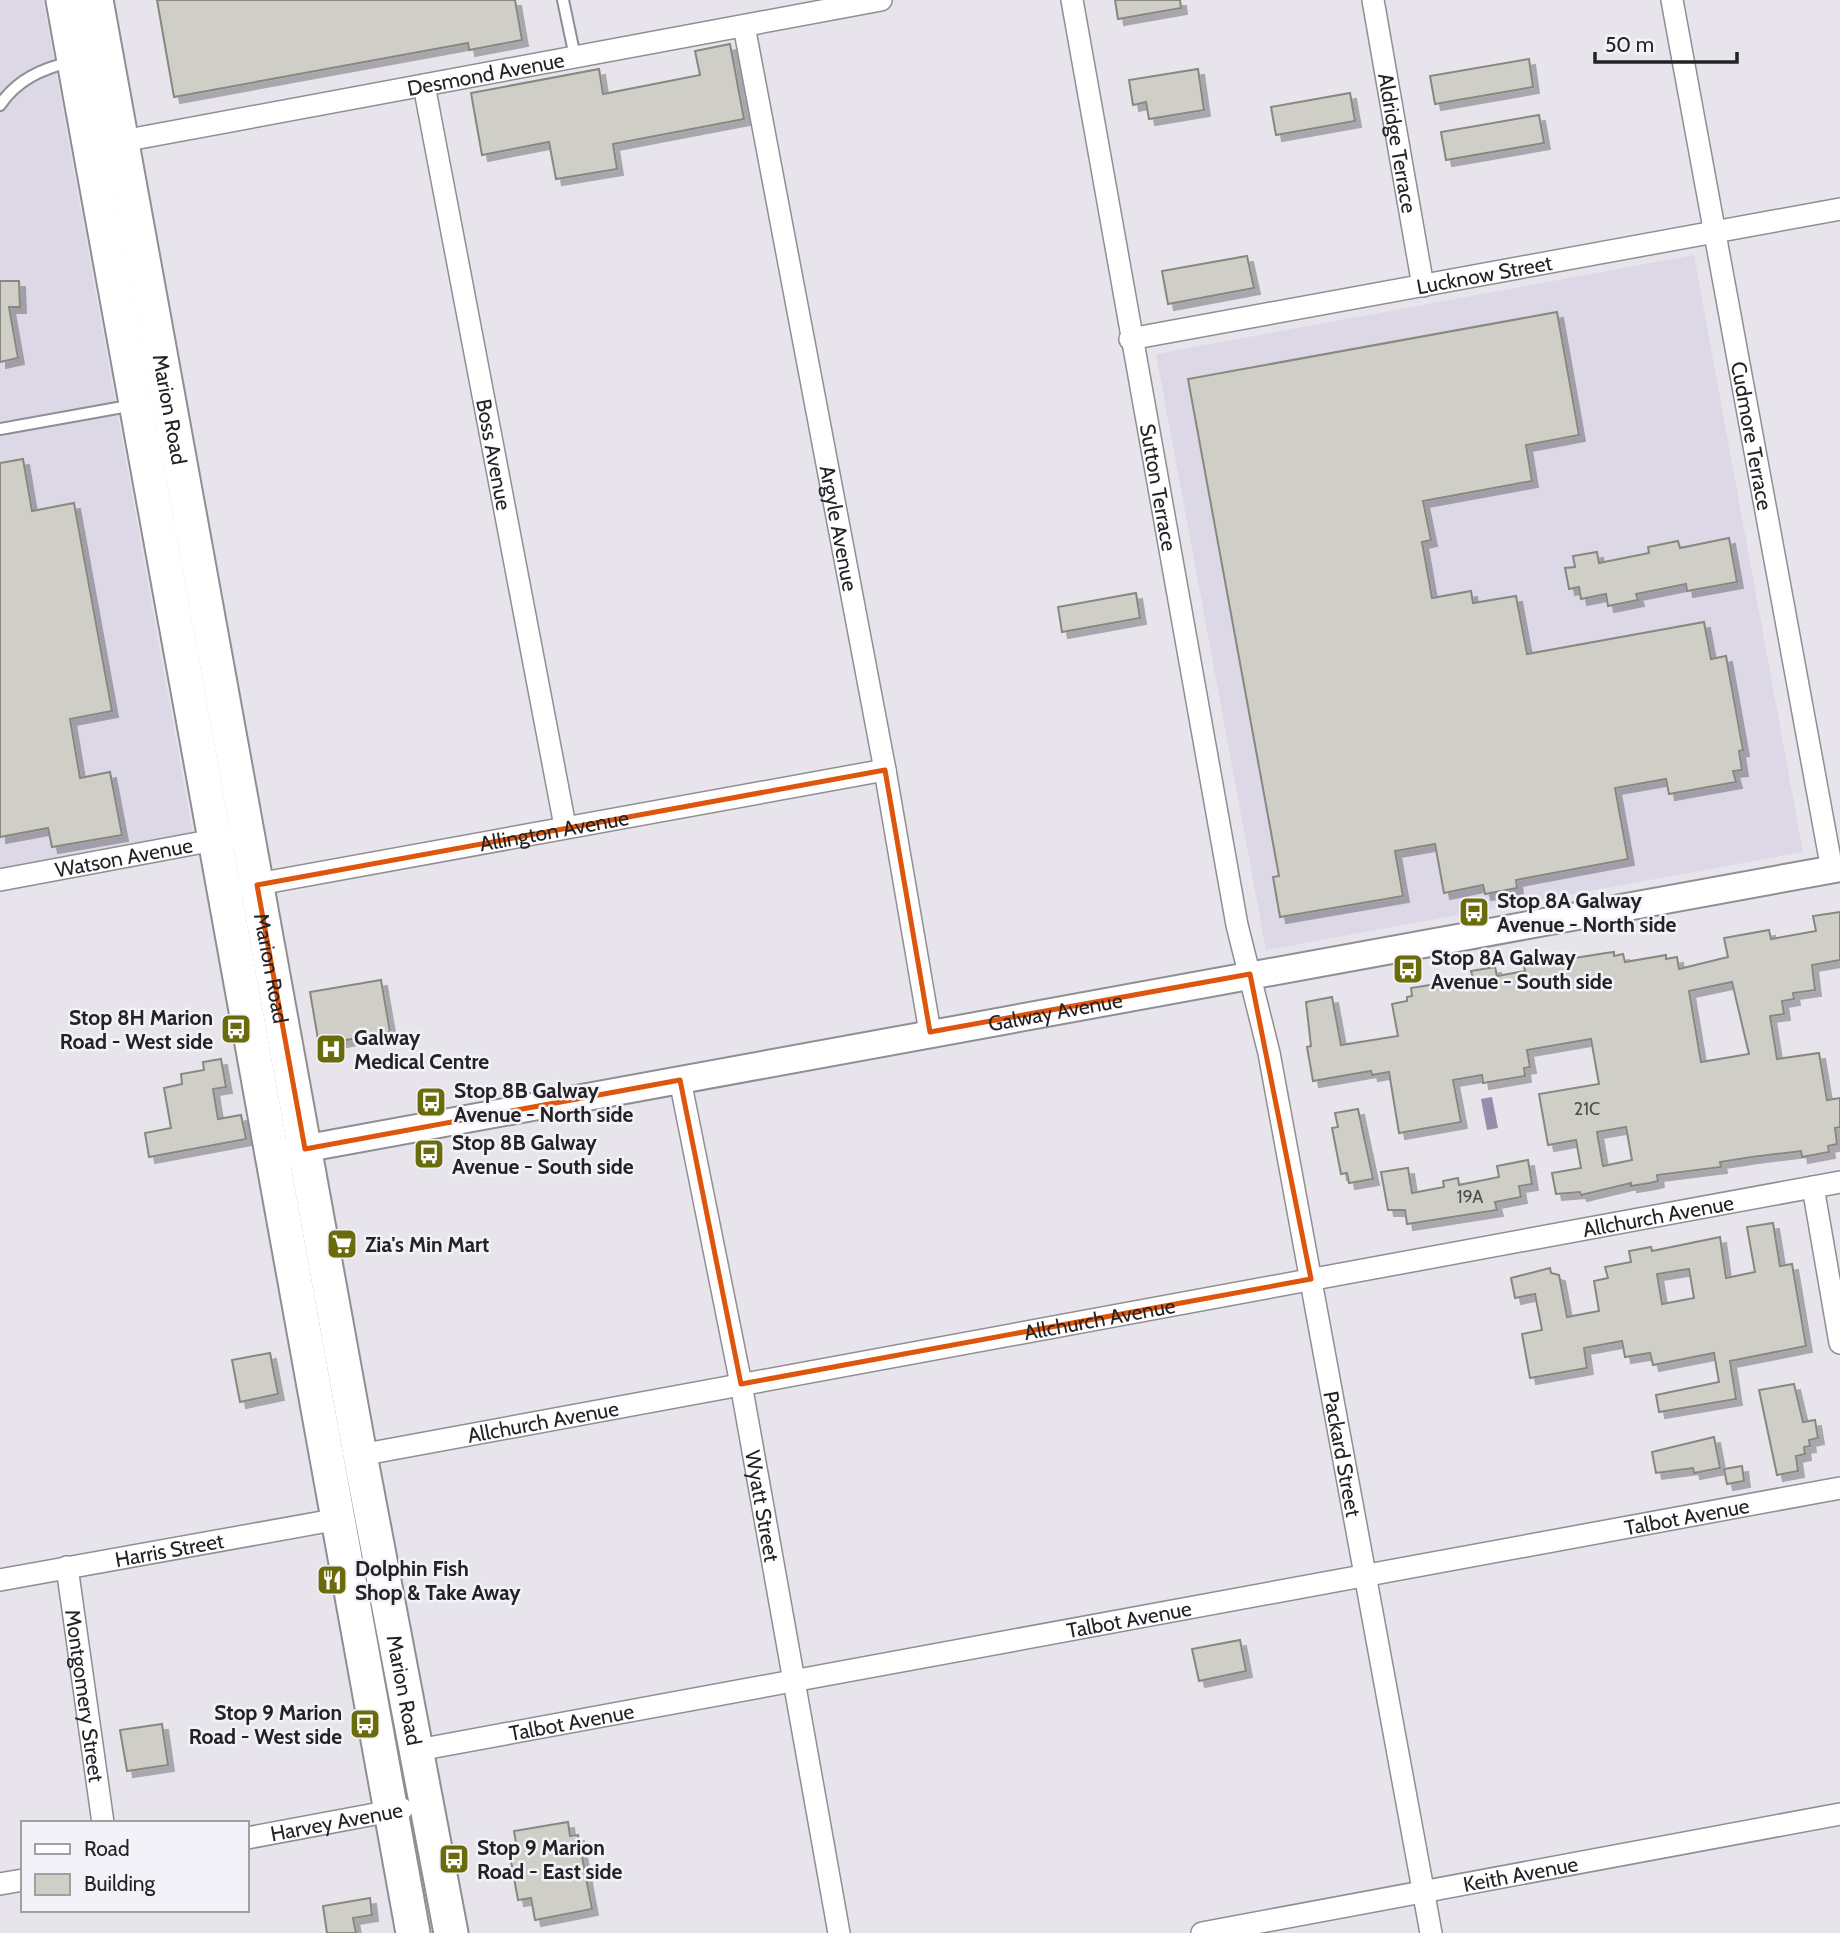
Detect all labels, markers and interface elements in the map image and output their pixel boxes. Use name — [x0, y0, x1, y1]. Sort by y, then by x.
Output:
scale bar — [1595, 21, 1737, 65]
text: 50 m — [1605, 32, 1654, 57]
street label: Desmond Avenue — [405, 47, 566, 100]
street label: Aldridge Terrace — [1373, 71, 1423, 215]
street label: Lucknow Street — [1414, 249, 1554, 299]
street label: Marion Road — [148, 352, 193, 467]
street label: Cudmore Terrace — [1726, 359, 1778, 512]
street label: Boss Avenue — [471, 397, 517, 512]
street label: Sutton Terrace — [1135, 422, 1183, 553]
street label: Argyle Avenue — [815, 463, 863, 593]
street label: Allington Avenue — [477, 804, 631, 856]
street label: Watson Avenue — [53, 832, 195, 882]
place label: Stop 8A Galway Avenue - North side — [1497, 888, 1676, 937]
bus stop icon: Stop 8A Galway Avenue - North side — [1457, 895, 1491, 929]
street label: Marion Road — [249, 911, 294, 1025]
place label: Stop 8A Galway Avenue - South side — [1431, 945, 1613, 994]
bus stop icon: Stop 8A Galway Avenue - South side — [1391, 952, 1425, 986]
street label: Galway Avenue — [986, 987, 1125, 1036]
place label: Stop 8H Marion Road - West side — [60, 1005, 213, 1054]
bus stop icon: Stop 8H Marion Road - West side — [219, 1012, 253, 1046]
place label: Galway Medical Centre — [354, 1025, 489, 1074]
hospital icon: Galway Medical Centre — [314, 1032, 348, 1066]
place label: Stop 8B Galway Avenue - North side — [454, 1078, 633, 1127]
bus stop icon: Stop 8B Galway Avenue - North side — [414, 1085, 448, 1119]
house number: 21C — [1574, 1098, 1600, 1120]
place label: Stop 8B Galway Avenue - South side — [452, 1130, 634, 1179]
bus stop icon: Stop 8B Galway Avenue - South side — [412, 1137, 446, 1171]
house number: 19A — [1457, 1186, 1483, 1208]
street label: Allchurch Avenue — [1580, 1189, 1736, 1242]
supermarket icon: Zia's Min Mart — [325, 1227, 359, 1261]
place label: Zia's Min Mart — [365, 1232, 489, 1257]
street label: Allchurch Avenue — [1022, 1292, 1177, 1345]
street label: Packard Street — [1319, 1389, 1367, 1519]
street label: Allchurch Avenue — [465, 1395, 621, 1447]
street label: Wyatt Street — [741, 1448, 785, 1564]
street label: Talbot Avenue — [1622, 1492, 1751, 1540]
street label: Harris Street — [113, 1528, 226, 1572]
place label: Dolphin Fish Shop & Take Away — [355, 1556, 521, 1605]
restaurant icon: Dolphin Fish Shop & Take Away — [315, 1563, 349, 1597]
street label: Talbot Avenue — [1065, 1595, 1194, 1643]
street label: Montgomery Street — [61, 1608, 110, 1784]
street label: Marion Road — [382, 1633, 427, 1747]
street label: Talbot Avenue — [507, 1698, 636, 1745]
place label: Stop 9 Marion Road - West side — [189, 1700, 342, 1749]
bus stop icon: Stop 9 Marion Road - West side — [348, 1707, 382, 1741]
street label: Harvey Avenue — [268, 1797, 405, 1846]
legend — [21, 1821, 248, 1912]
place label: Stop 9 Marion Road - East side — [477, 1835, 623, 1884]
text: Road — [84, 1836, 130, 1861]
bus stop icon: Stop 9 Marion Road - East side — [437, 1842, 471, 1876]
street label: Keith Avenue — [1461, 1851, 1580, 1897]
text: Building — [84, 1871, 156, 1896]

